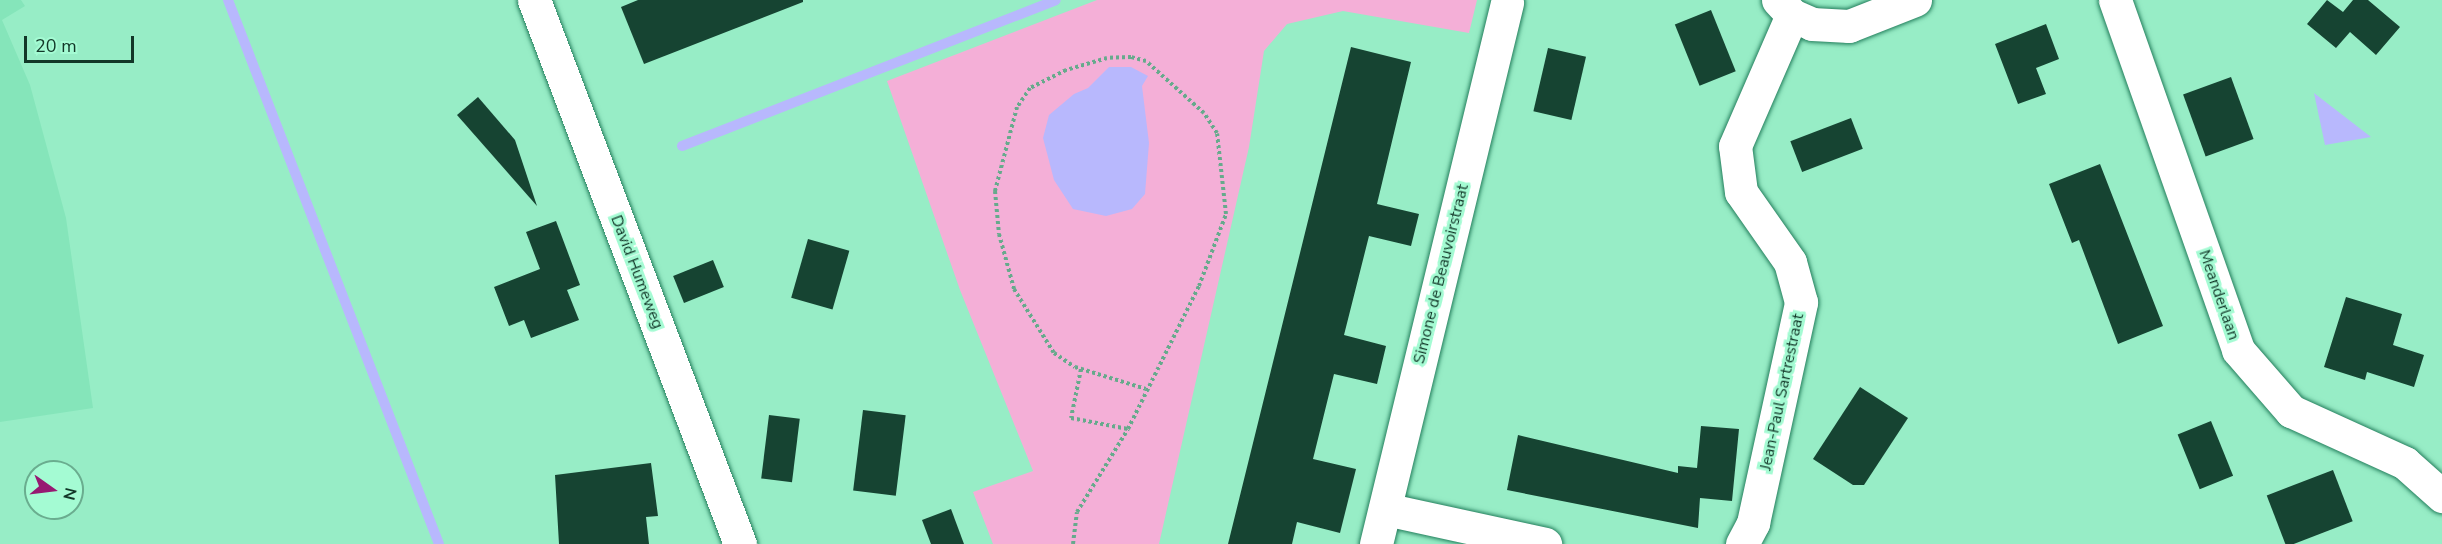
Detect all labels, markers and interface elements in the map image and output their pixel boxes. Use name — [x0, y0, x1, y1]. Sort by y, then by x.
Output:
scale bar — [27, 24, 136, 62]
text: 20 m — [35, 34, 77, 58]
street label: Simone de Beauvoirstraat — [1409, 182, 1473, 366]
street label: David Humeweg — [607, 212, 667, 332]
street label: Meanderlaan — [2195, 247, 2243, 343]
street label: Jean-Paul Sartrestraat — [1756, 312, 1808, 472]
north arrow — [24, 460, 84, 520]
text: N — [57, 485, 82, 502]

